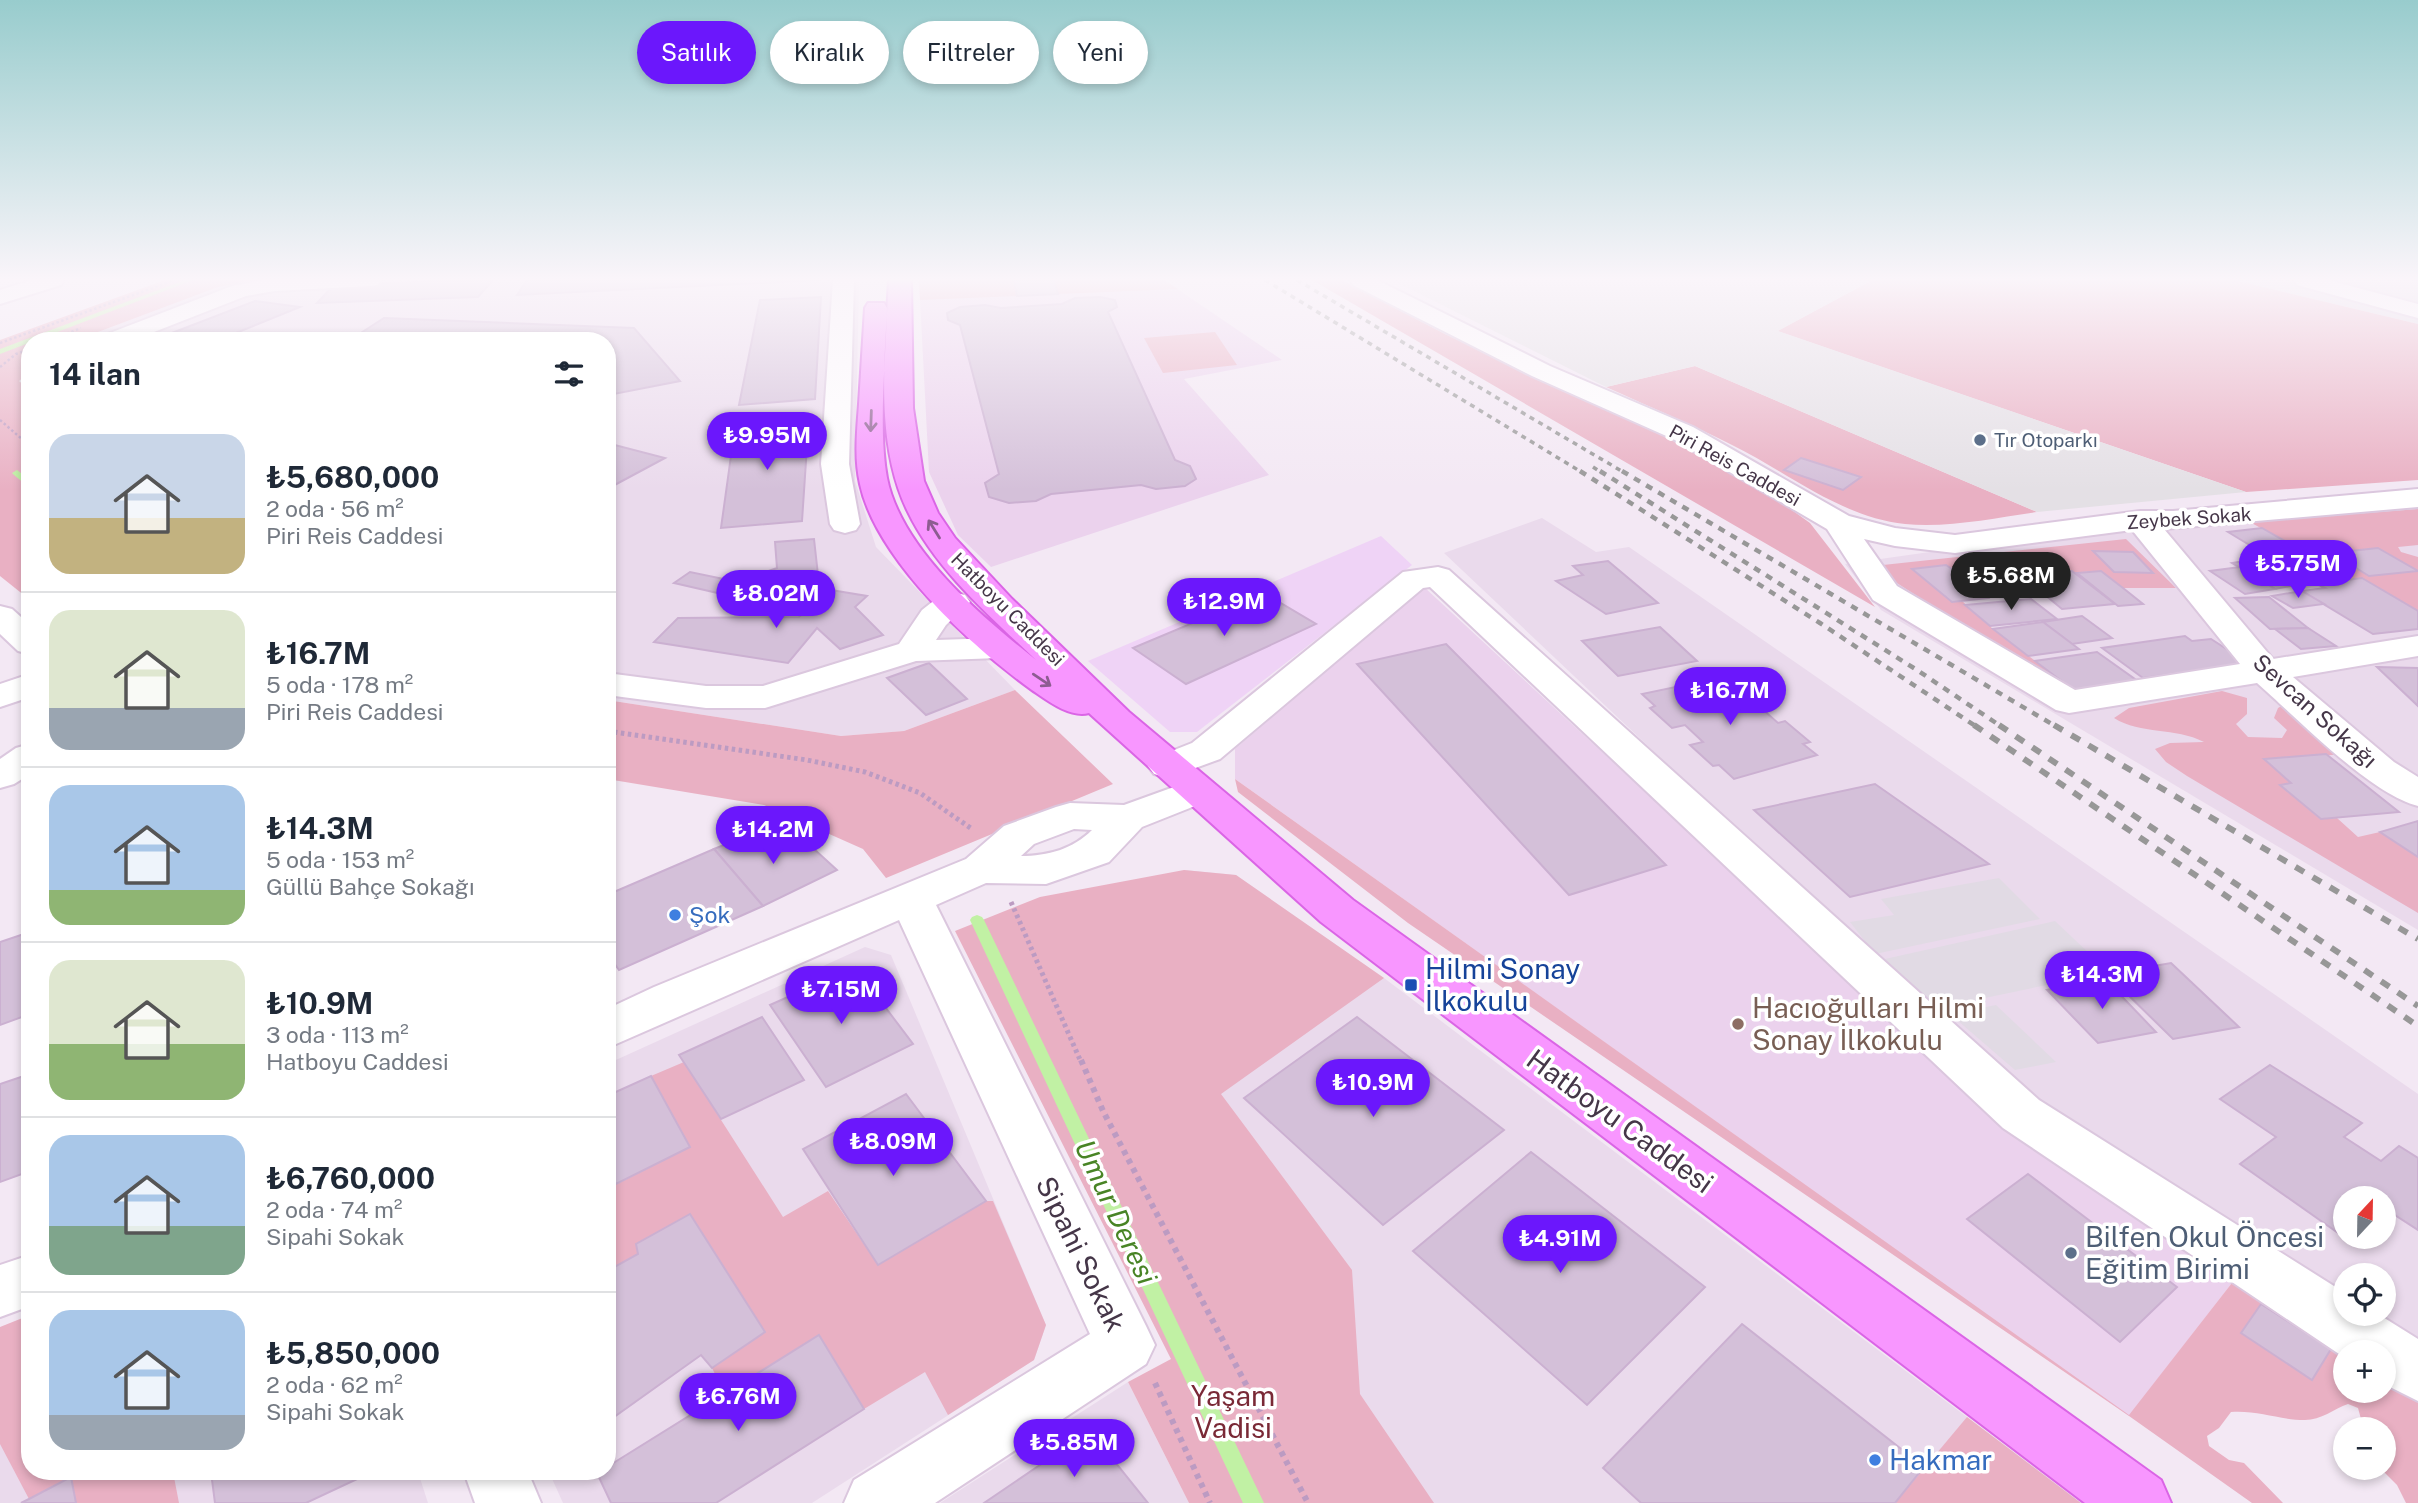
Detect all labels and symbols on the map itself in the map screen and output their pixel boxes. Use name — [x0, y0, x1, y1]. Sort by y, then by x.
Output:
one-way arrow — [864, 409, 877, 432]
pin: ₺9.95M — [710, 412, 824, 472]
street label: Piri Reis Caddesi — [1666, 420, 1804, 510]
place label: Tır Otoparkı — [1994, 429, 2098, 451]
marker: Tır Otoparkı — [1972, 432, 1988, 448]
street label: Zeybek Sokak — [2126, 503, 2252, 533]
one-way arrow — [927, 520, 941, 540]
pin: ₺5.75M — [2241, 540, 2355, 600]
street label: Hatboyu Caddesi — [947, 548, 1069, 670]
pin: ₺5.68M — [1954, 552, 2068, 612]
pin: ₺8.02M — [719, 570, 833, 630]
pin: ₺12.9M — [1167, 578, 1281, 638]
street label: Sevcan Sokağı — [2248, 648, 2383, 773]
pin: ₺16.7M — [1673, 668, 1787, 727]
one-way arrow — [1032, 673, 1051, 687]
pin: ₺14.2M — [716, 806, 830, 866]
place label: Şok — [689, 901, 730, 928]
marker: Şok — [667, 907, 683, 923]
pin: ₺14.3M — [2045, 951, 2159, 1011]
place label: Hilmi Sonay İlkokulu — [1425, 952, 1580, 1017]
pin: ₺7.15M — [784, 967, 898, 1026]
marker: Hilmi Sonay İlkokulu — [1403, 977, 1419, 993]
place label: Hacıoğulları Hilmi Sonay İlkokulu — [1752, 991, 1984, 1056]
marker: Hacıoğulları Hilmi Sonay İlkokulu — [1730, 1016, 1746, 1032]
street label: Hatboyu Caddesi — [1521, 1042, 1720, 1199]
pin: ₺10.9M — [1316, 1060, 1430, 1119]
pin: ₺8.09M — [836, 1118, 950, 1178]
water label: Umur Deresi — [1069, 1134, 1164, 1289]
street label: Sipahi Sokak — [1030, 1171, 1133, 1337]
north arrow — [2333, 1186, 2396, 1250]
pin: ₺4.91M — [1503, 1216, 1617, 1275]
place label: Bilfen Okul Öncesi Eğitim Birimi — [2085, 1220, 2324, 1285]
marker: Bilfen Okul Öncesi Eğitim Birimi — [2063, 1245, 2079, 1261]
pin: ₺6.76M — [681, 1374, 795, 1433]
park label: Yaşam Vadisi — [1191, 1379, 1275, 1444]
pin: ₺5.85M — [1017, 1420, 1131, 1479]
place label: Hakmar — [1889, 1443, 1992, 1476]
marker: Hakmar — [1867, 1452, 1883, 1468]

